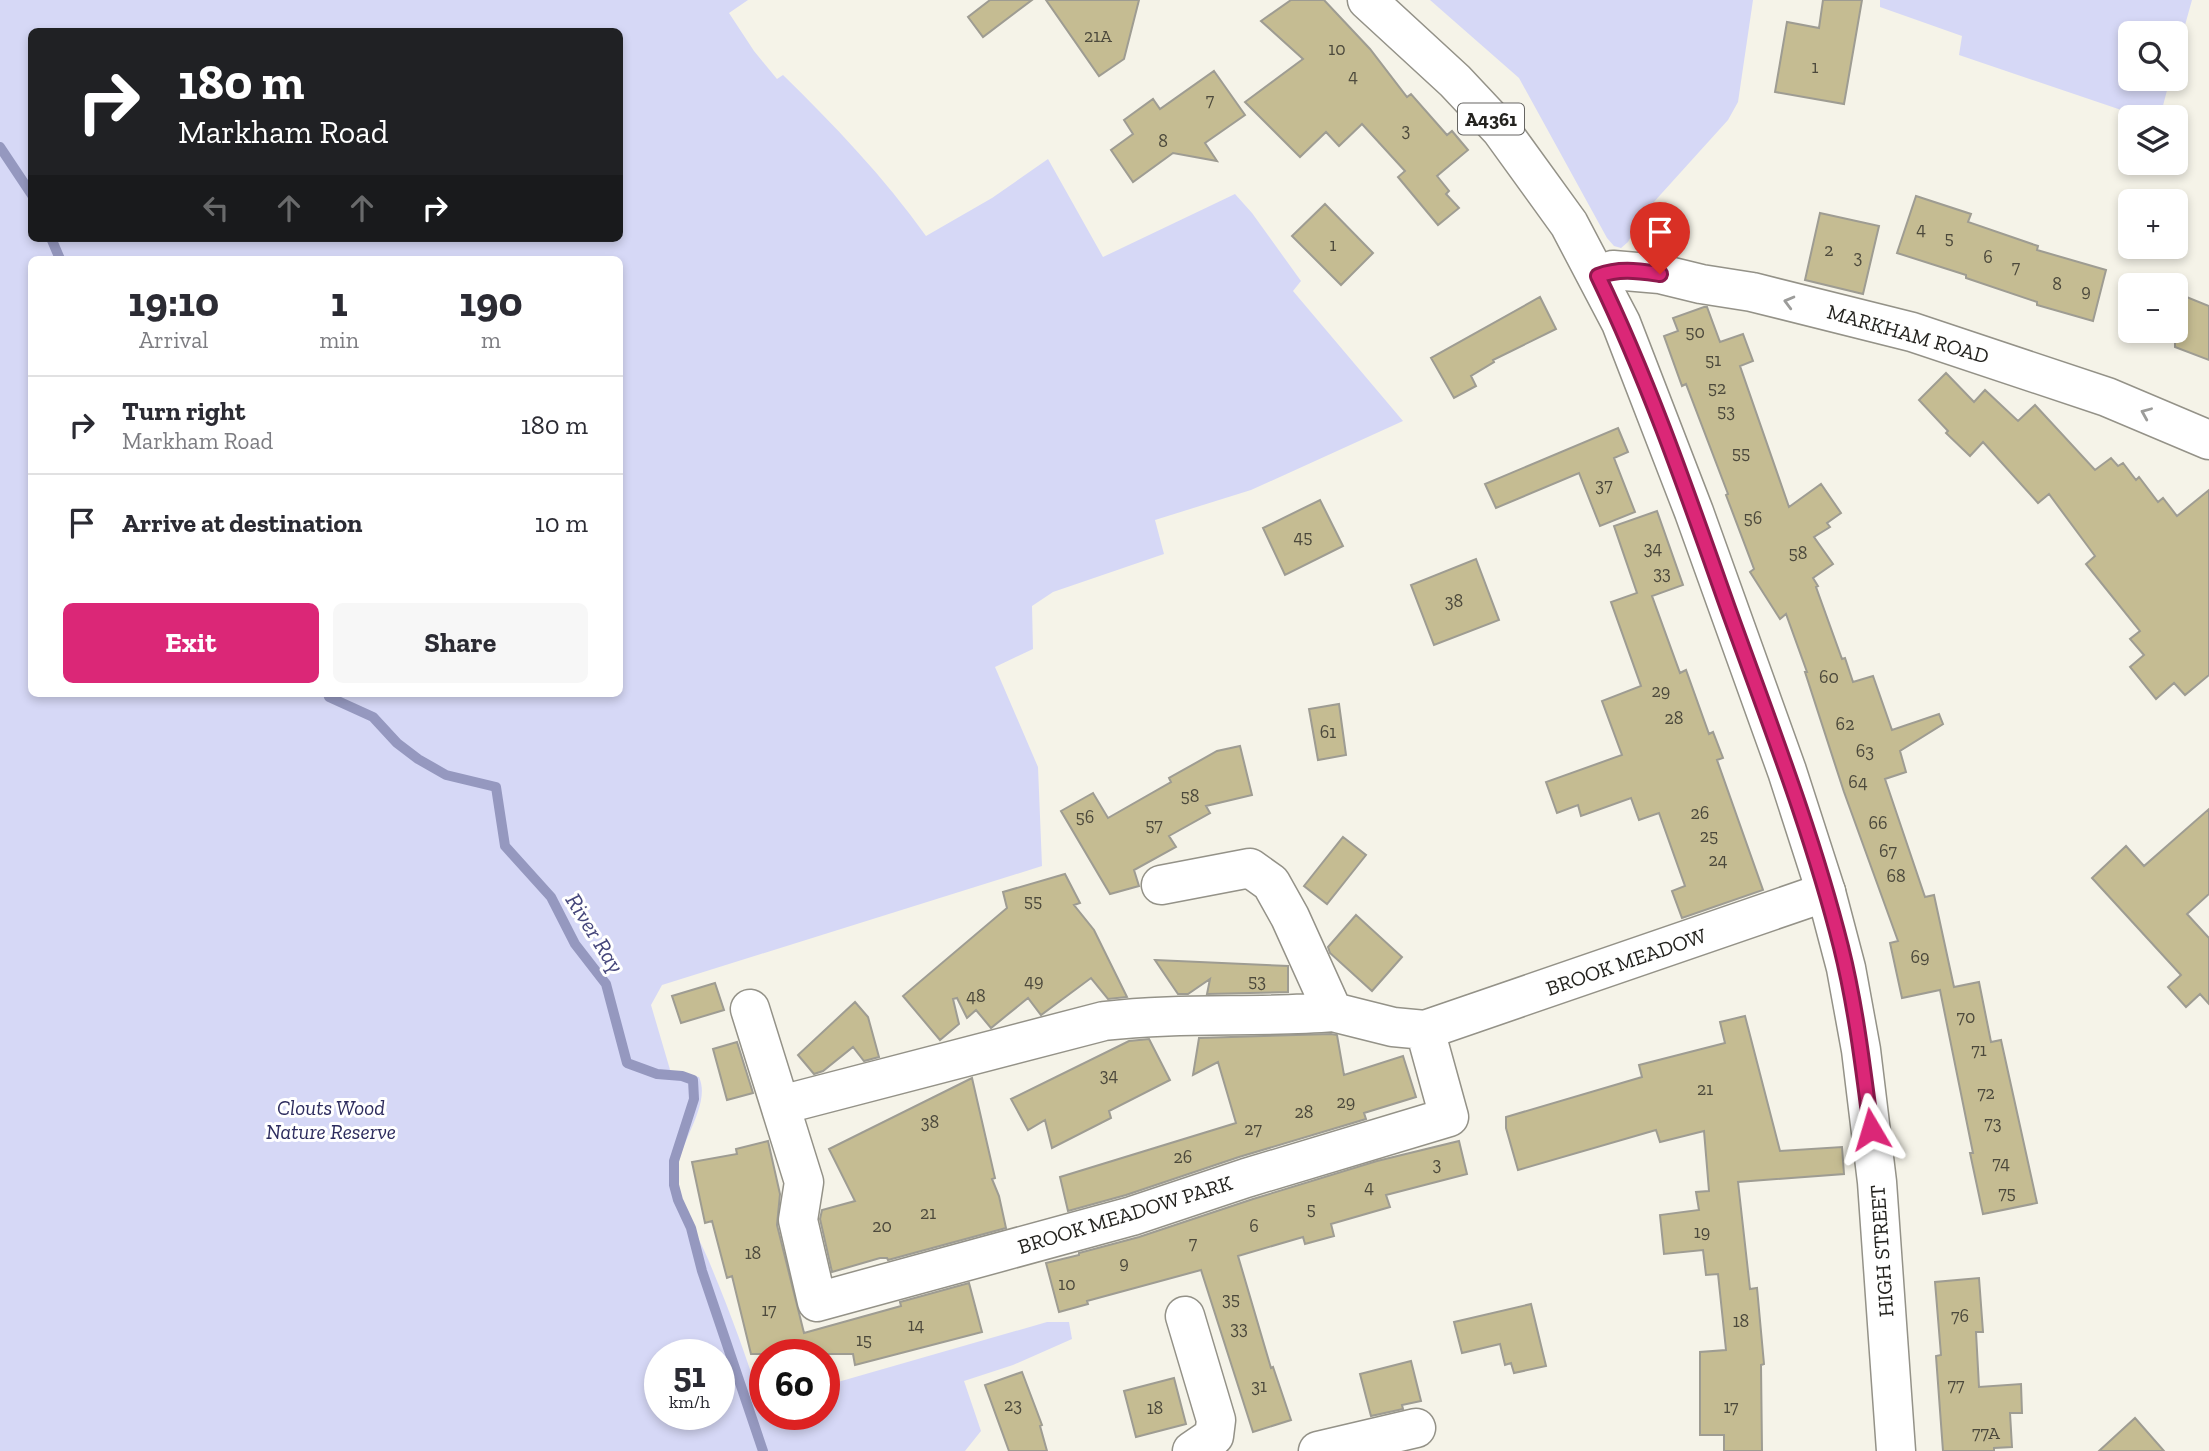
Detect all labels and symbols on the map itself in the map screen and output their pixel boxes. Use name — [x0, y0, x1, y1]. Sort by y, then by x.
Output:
house number: 21A — [1084, 25, 1112, 47]
house number: 10 — [1328, 38, 1346, 60]
house number: 1 — [1812, 56, 1819, 78]
house number: 4 — [1348, 65, 1358, 87]
house number: 7 — [1206, 89, 1215, 111]
road number: A4361 — [1458, 104, 1524, 134]
house number: 3 — [1402, 119, 1411, 141]
house number: 8 — [1158, 130, 1168, 152]
pin — [1630, 202, 1690, 274]
house number: 4 — [1916, 218, 1926, 240]
house number: 5 — [1944, 227, 1954, 249]
house number: 1 — [1330, 234, 1337, 256]
house number: 2 — [1824, 239, 1834, 261]
house number: 3 — [1854, 246, 1863, 268]
house number: 6 — [1983, 246, 1993, 268]
house number: 7 — [2012, 256, 2021, 278]
house number: 8 — [2052, 273, 2062, 295]
house number: 9 — [2081, 280, 2091, 302]
one-way arrow — [1783, 296, 1795, 310]
street label: MARKHAM ROAD — [1824, 298, 1992, 369]
house number: 50 — [1685, 321, 1705, 343]
house number: 51 — [1705, 349, 1721, 371]
house number: 52 — [1708, 377, 1726, 399]
house number: 53 — [1717, 400, 1735, 422]
one-way arrow — [2141, 407, 2153, 421]
house number: 55 — [1732, 442, 1750, 464]
house number: 37 — [1595, 474, 1613, 496]
house number: 56 — [1744, 507, 1762, 529]
house number: 45 — [1294, 526, 1312, 548]
house number: 34 — [1644, 537, 1663, 559]
house number: 58 — [1789, 542, 1807, 564]
house number: 33 — [1653, 562, 1671, 584]
house number: 38 — [1445, 590, 1463, 612]
house number: 60 — [1819, 666, 1839, 688]
house number: 29 — [1652, 680, 1670, 702]
house number: 28 — [1665, 707, 1683, 729]
house number: 62 — [1836, 713, 1854, 735]
house number: 61 — [1320, 721, 1336, 743]
house number: 63 — [1856, 740, 1874, 762]
house number: 64 — [1848, 771, 1868, 793]
house number: 58 — [1181, 785, 1199, 807]
house number: 26 — [1691, 802, 1709, 824]
house number: 56 — [1076, 806, 1094, 828]
house number: 66 — [1868, 812, 1888, 834]
house number: 57 — [1145, 814, 1163, 836]
house number: 25 — [1700, 825, 1718, 847]
house number: 67 — [1879, 840, 1898, 862]
house number: 24 — [1709, 849, 1728, 871]
house number: 68 — [1886, 865, 1906, 887]
water label: River Ray — [560, 888, 631, 978]
house number: 55 — [1024, 890, 1042, 912]
street label: BROOK MEADOW — [1543, 922, 1710, 1001]
house number: 69 — [1910, 946, 1930, 968]
house number: 49 — [1024, 970, 1044, 992]
house number: 53 — [1248, 970, 1266, 992]
house number: 48 — [966, 985, 986, 1007]
house number: 70 — [1957, 1006, 1975, 1028]
house number: 71 — [1971, 1039, 1987, 1061]
house number: 34 — [1100, 1064, 1119, 1086]
house number: 21 — [1697, 1078, 1713, 1100]
house number: 72 — [1977, 1082, 1995, 1104]
house number: 29 — [1337, 1091, 1355, 1113]
position arrow — [1834, 1092, 1908, 1166]
park label: Clouts Wood Nature Reserve — [266, 1095, 396, 1144]
house number: 28 — [1295, 1101, 1313, 1123]
house number: 38 — [921, 1111, 939, 1133]
house number: 73 — [1984, 1112, 2002, 1134]
house number: 27 — [1244, 1118, 1262, 1140]
house number: 26 — [1174, 1146, 1192, 1168]
house number: 74 — [1992, 1152, 2010, 1174]
house number: 3 — [1433, 1153, 1442, 1175]
street label: BROOK MEADOW PARK — [1015, 1170, 1236, 1259]
house number: 4 — [1364, 1176, 1374, 1198]
house number: 75 — [1998, 1182, 2016, 1204]
street label: HIGH STREET — [1864, 1184, 1899, 1318]
house number: 5 — [1306, 1198, 1316, 1220]
house number: 21 — [920, 1202, 936, 1224]
house number: 20 — [872, 1215, 892, 1237]
house number: 6 — [1249, 1215, 1259, 1237]
house number: 19 — [1694, 1221, 1710, 1243]
house number: 7 — [1189, 1232, 1198, 1254]
house number: 18 — [745, 1242, 761, 1264]
house number: 9 — [1119, 1252, 1129, 1274]
house number: 10 — [1058, 1273, 1076, 1295]
house number: 35 — [1222, 1288, 1240, 1310]
house number: 17 — [761, 1299, 777, 1321]
house number: 76 — [1951, 1305, 1969, 1327]
house number: 18 — [1733, 1310, 1749, 1332]
house number: 14 — [908, 1314, 925, 1336]
house number: 33 — [1230, 1317, 1248, 1339]
house number: 15 — [856, 1329, 872, 1351]
speed limit sign: 60 — [749, 1339, 840, 1430]
house number: 77 — [1948, 1374, 1965, 1396]
house number: 31 — [1251, 1375, 1267, 1397]
house number: 23 — [1004, 1394, 1022, 1416]
house number: 17 — [1723, 1396, 1739, 1418]
house number: 18 — [1147, 1397, 1163, 1419]
house number: 77A — [1972, 1422, 2000, 1444]

